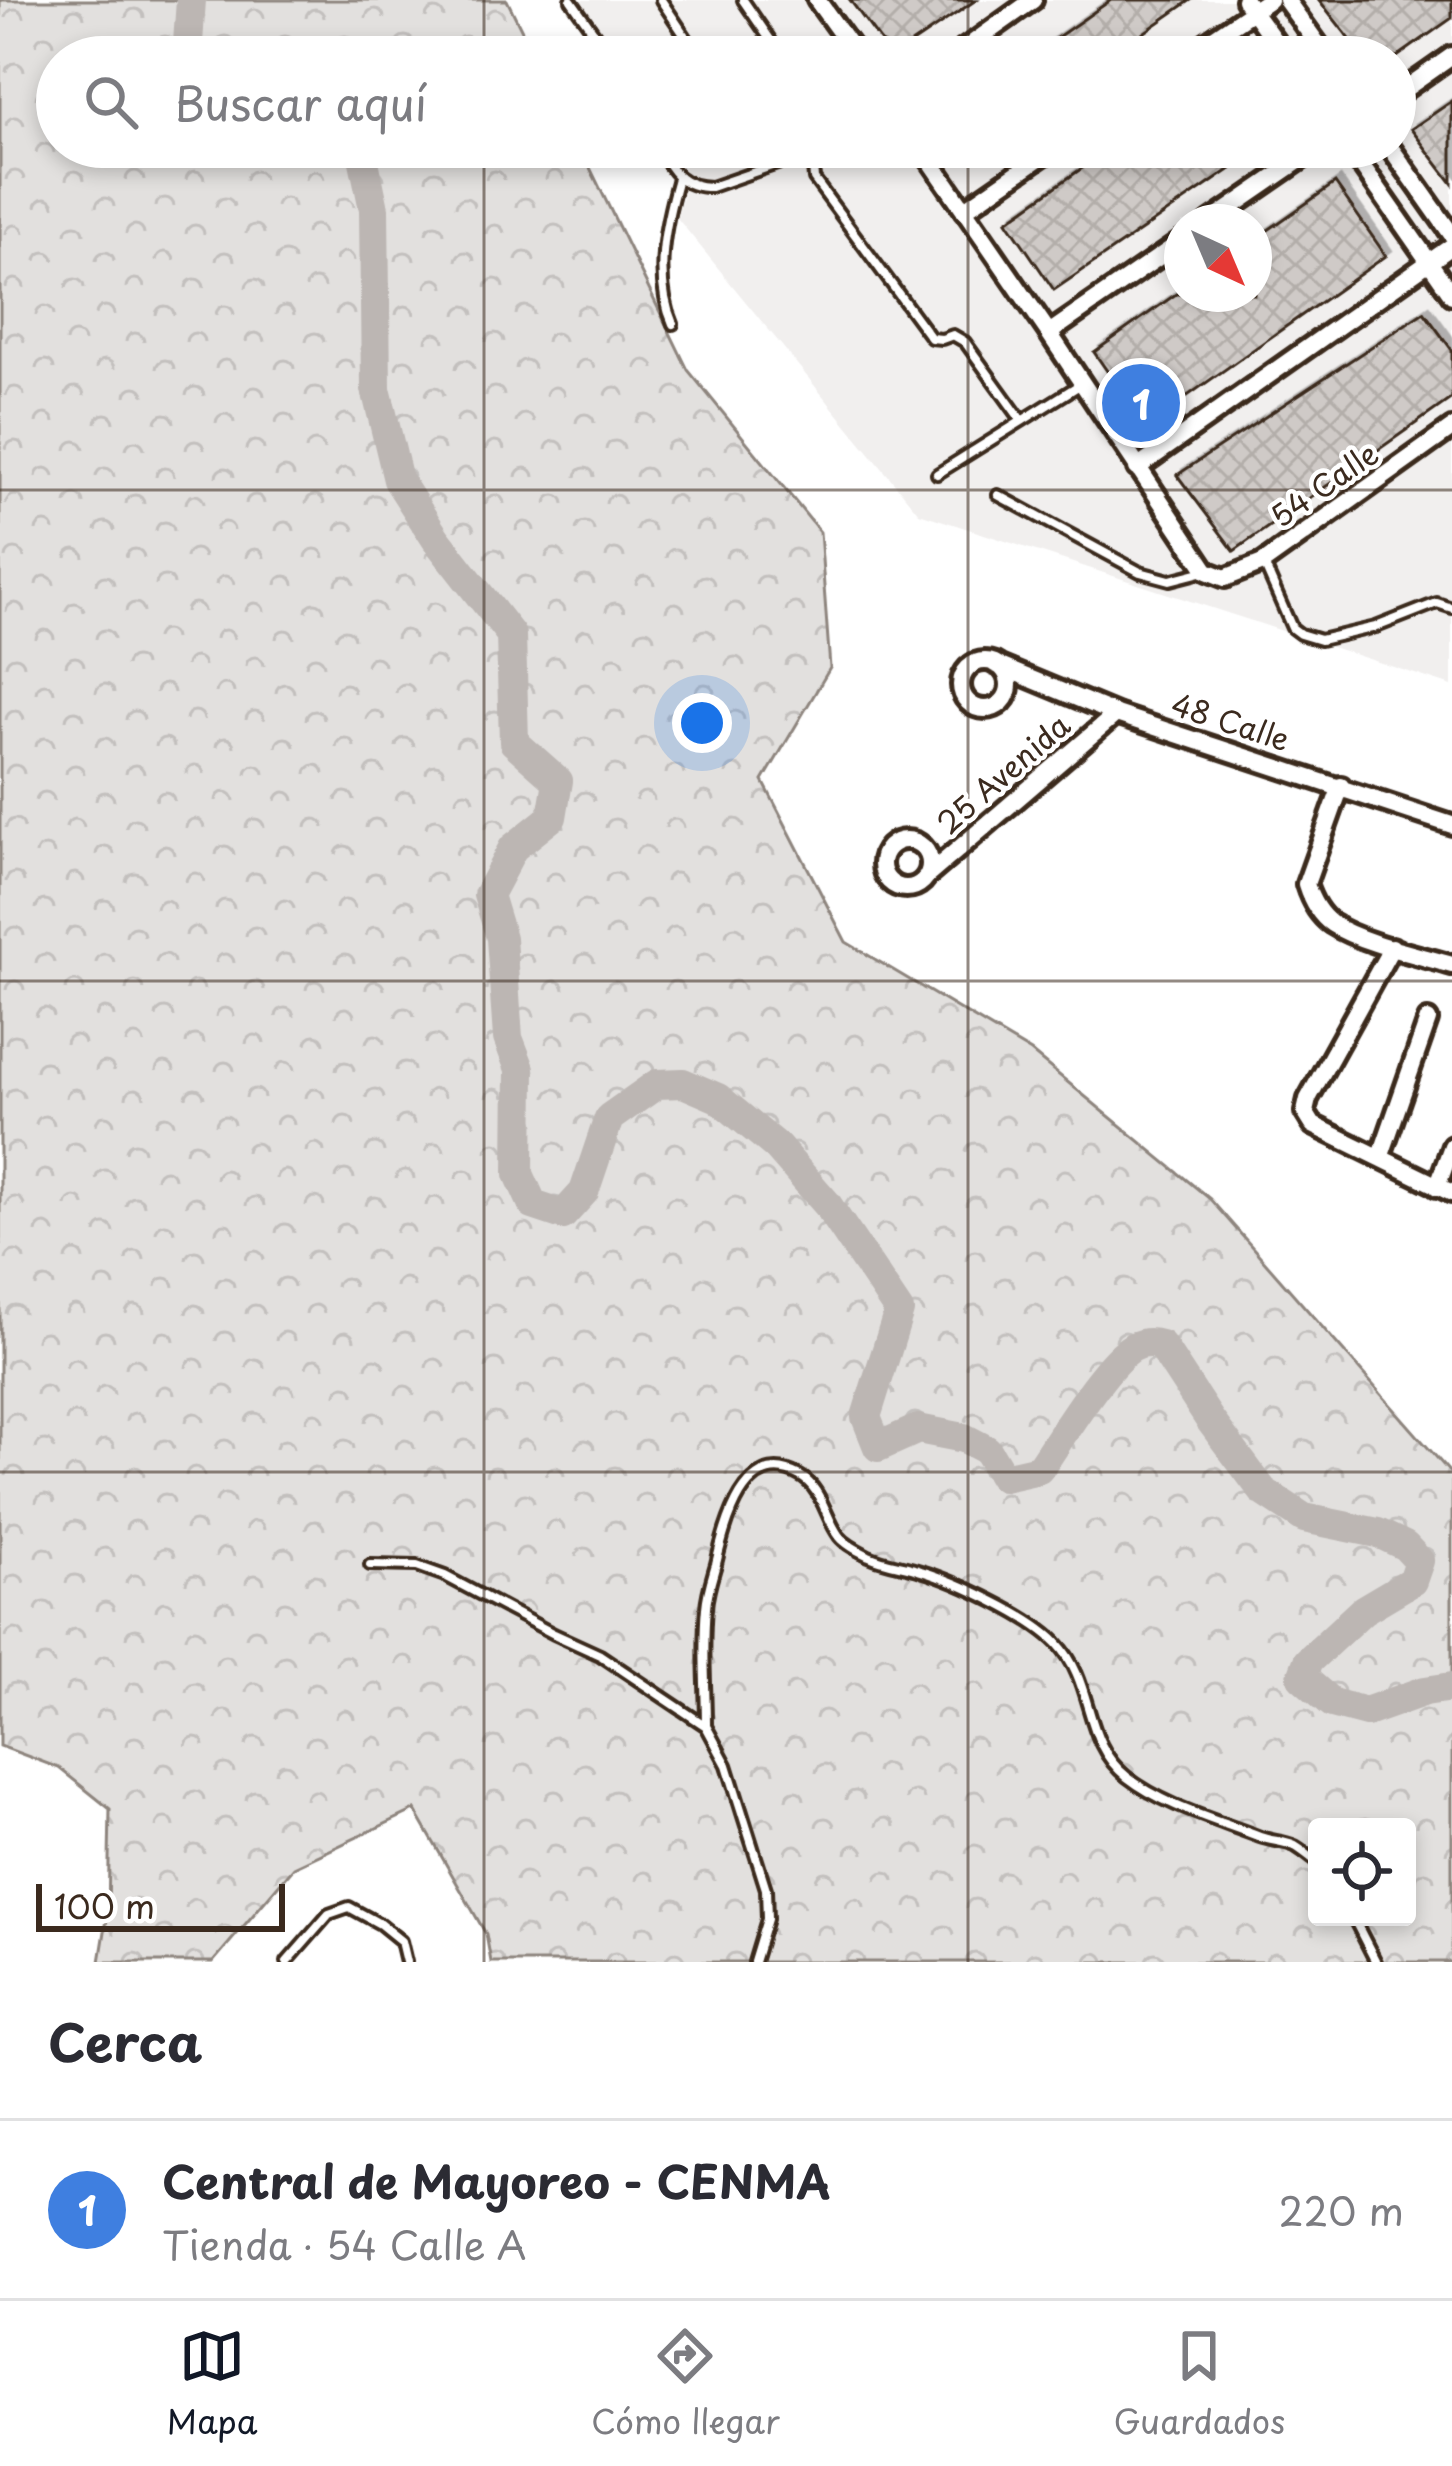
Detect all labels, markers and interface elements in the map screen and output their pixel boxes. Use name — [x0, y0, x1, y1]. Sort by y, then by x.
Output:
search box — [36, 36, 1416, 168]
text: Buscar aquí — [174, 68, 427, 136]
icon: search — [78, 69, 144, 135]
north arrow — [1164, 204, 1272, 312]
pin: 1 — [1102, 358, 1180, 448]
street label: 54 Calle — [1261, 430, 1387, 537]
street label: 48 Calle — [1166, 680, 1296, 761]
your location — [672, 693, 732, 753]
street label: 25 Avenida — [926, 702, 1079, 844]
map controls — [1308, 1818, 1416, 1926]
button: locate — [1308, 1818, 1416, 1926]
scale bar — [36, 1878, 285, 1931]
text: 100 m — [54, 1880, 155, 1930]
text: Cerca — [48, 2002, 202, 2079]
text: Central de Mayoreo - CENMA — [162, 2146, 830, 2214]
text: 1 — [78, 2180, 96, 2239]
text: 220 m — [1279, 2180, 1404, 2239]
text: Tienda · 54 Calle A — [162, 2214, 527, 2273]
tab: Mapa — [167, 2323, 258, 2445]
tab: Cómo llegar — [591, 2323, 780, 2445]
tab: Guardados — [1113, 2323, 1285, 2445]

